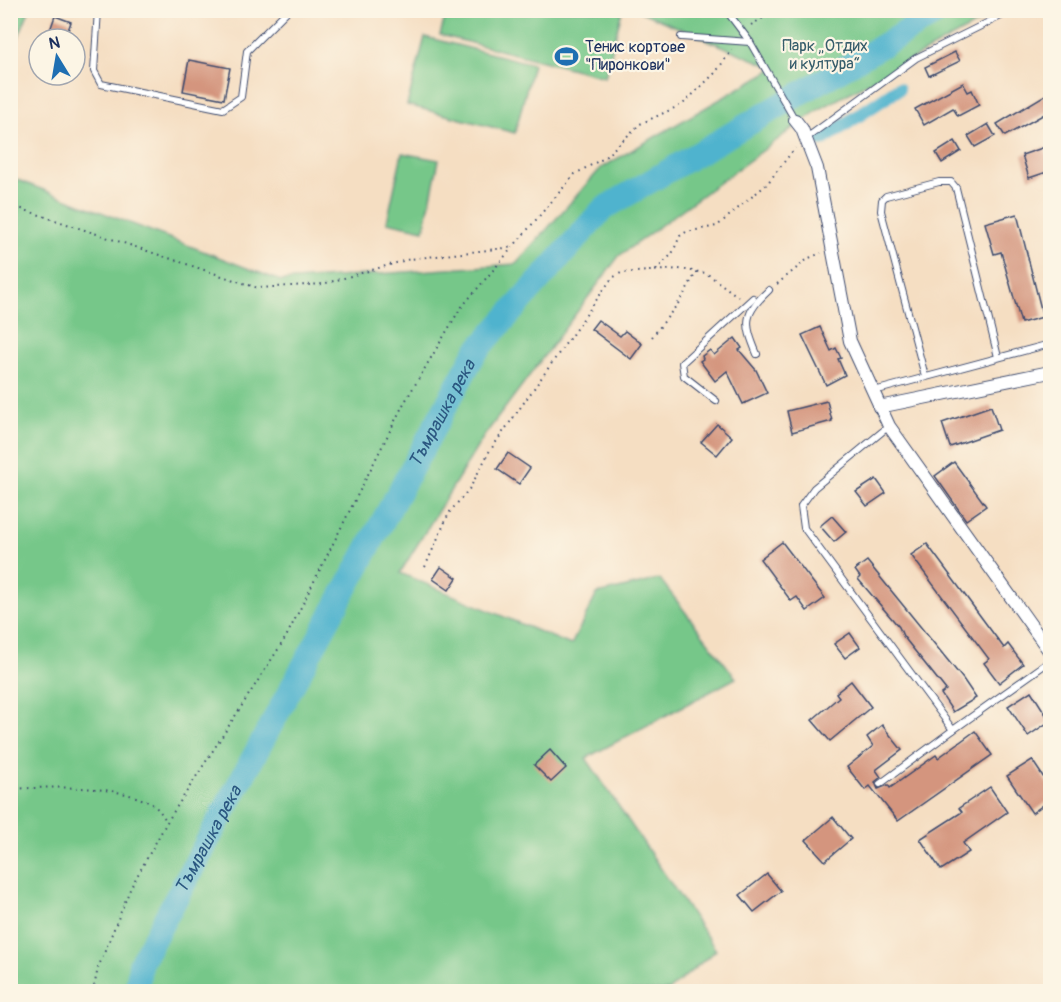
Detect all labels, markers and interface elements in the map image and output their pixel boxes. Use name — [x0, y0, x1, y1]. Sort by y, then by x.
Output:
north arrow — [27, 27, 87, 87]
text: N — [47, 32, 62, 54]
park label: Парк „Отдих и култура“ — [782, 36, 868, 74]
place label: Тенис кортове "Пиронкови" — [585, 37, 685, 75]
sports icon: Тенис кортове "Пиронкови" — [554, 43, 580, 69]
water label: Тъмрашка река — [403, 354, 481, 471]
water label: Тъмрашка река — [169, 780, 248, 897]

